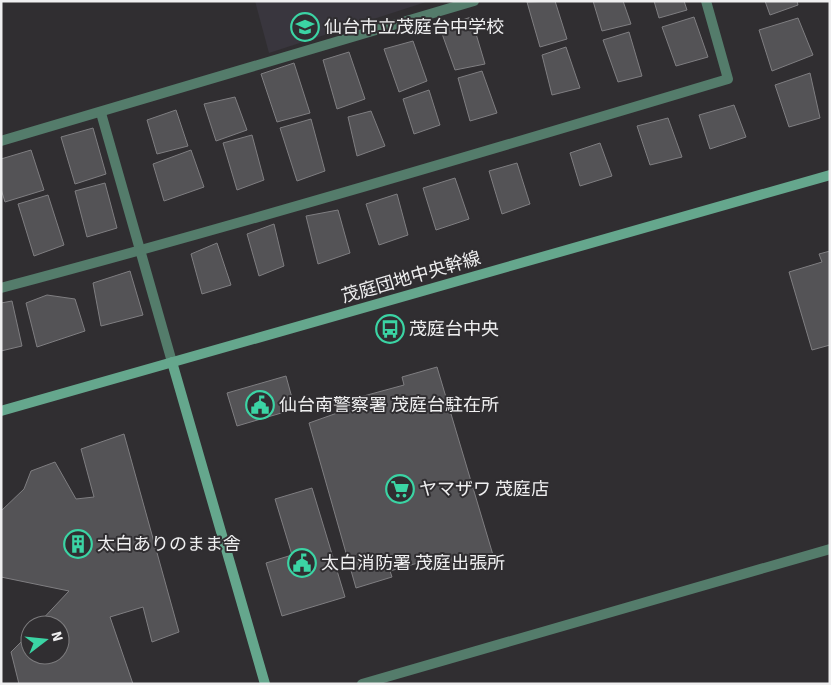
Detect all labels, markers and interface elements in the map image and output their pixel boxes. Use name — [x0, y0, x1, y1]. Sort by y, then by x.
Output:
school or university icon: 仙台市立茂庭台中学校 — [290, 12, 320, 42]
place label: 仙台市立茂庭台中学校 — [324, 16, 504, 38]
street label: 茂庭団地中央幹線 — [339, 247, 483, 307]
bus stop icon: 茂庭台中央 — [375, 314, 405, 344]
place label: 茂庭台中央 — [409, 318, 499, 340]
public building icon: 仙台南警察署 茂庭台駐在所 — [245, 390, 275, 420]
place label: 仙台南警察署 茂庭台駐在所 — [279, 394, 499, 416]
supermarket icon: ヤマザワ 茂庭店 — [385, 474, 415, 504]
place label: ヤマザワ 茂庭店 — [419, 478, 549, 500]
building icon: 太白ありのまま舎 — [63, 529, 93, 559]
place label: 太白ありのまま舎 — [97, 533, 241, 555]
public building icon: 太白消防署 茂庭出張所 — [287, 548, 317, 578]
place label: 太白消防署 茂庭出張所 — [321, 552, 505, 574]
north arrow — [20, 615, 70, 665]
text: N — [48, 630, 67, 644]

